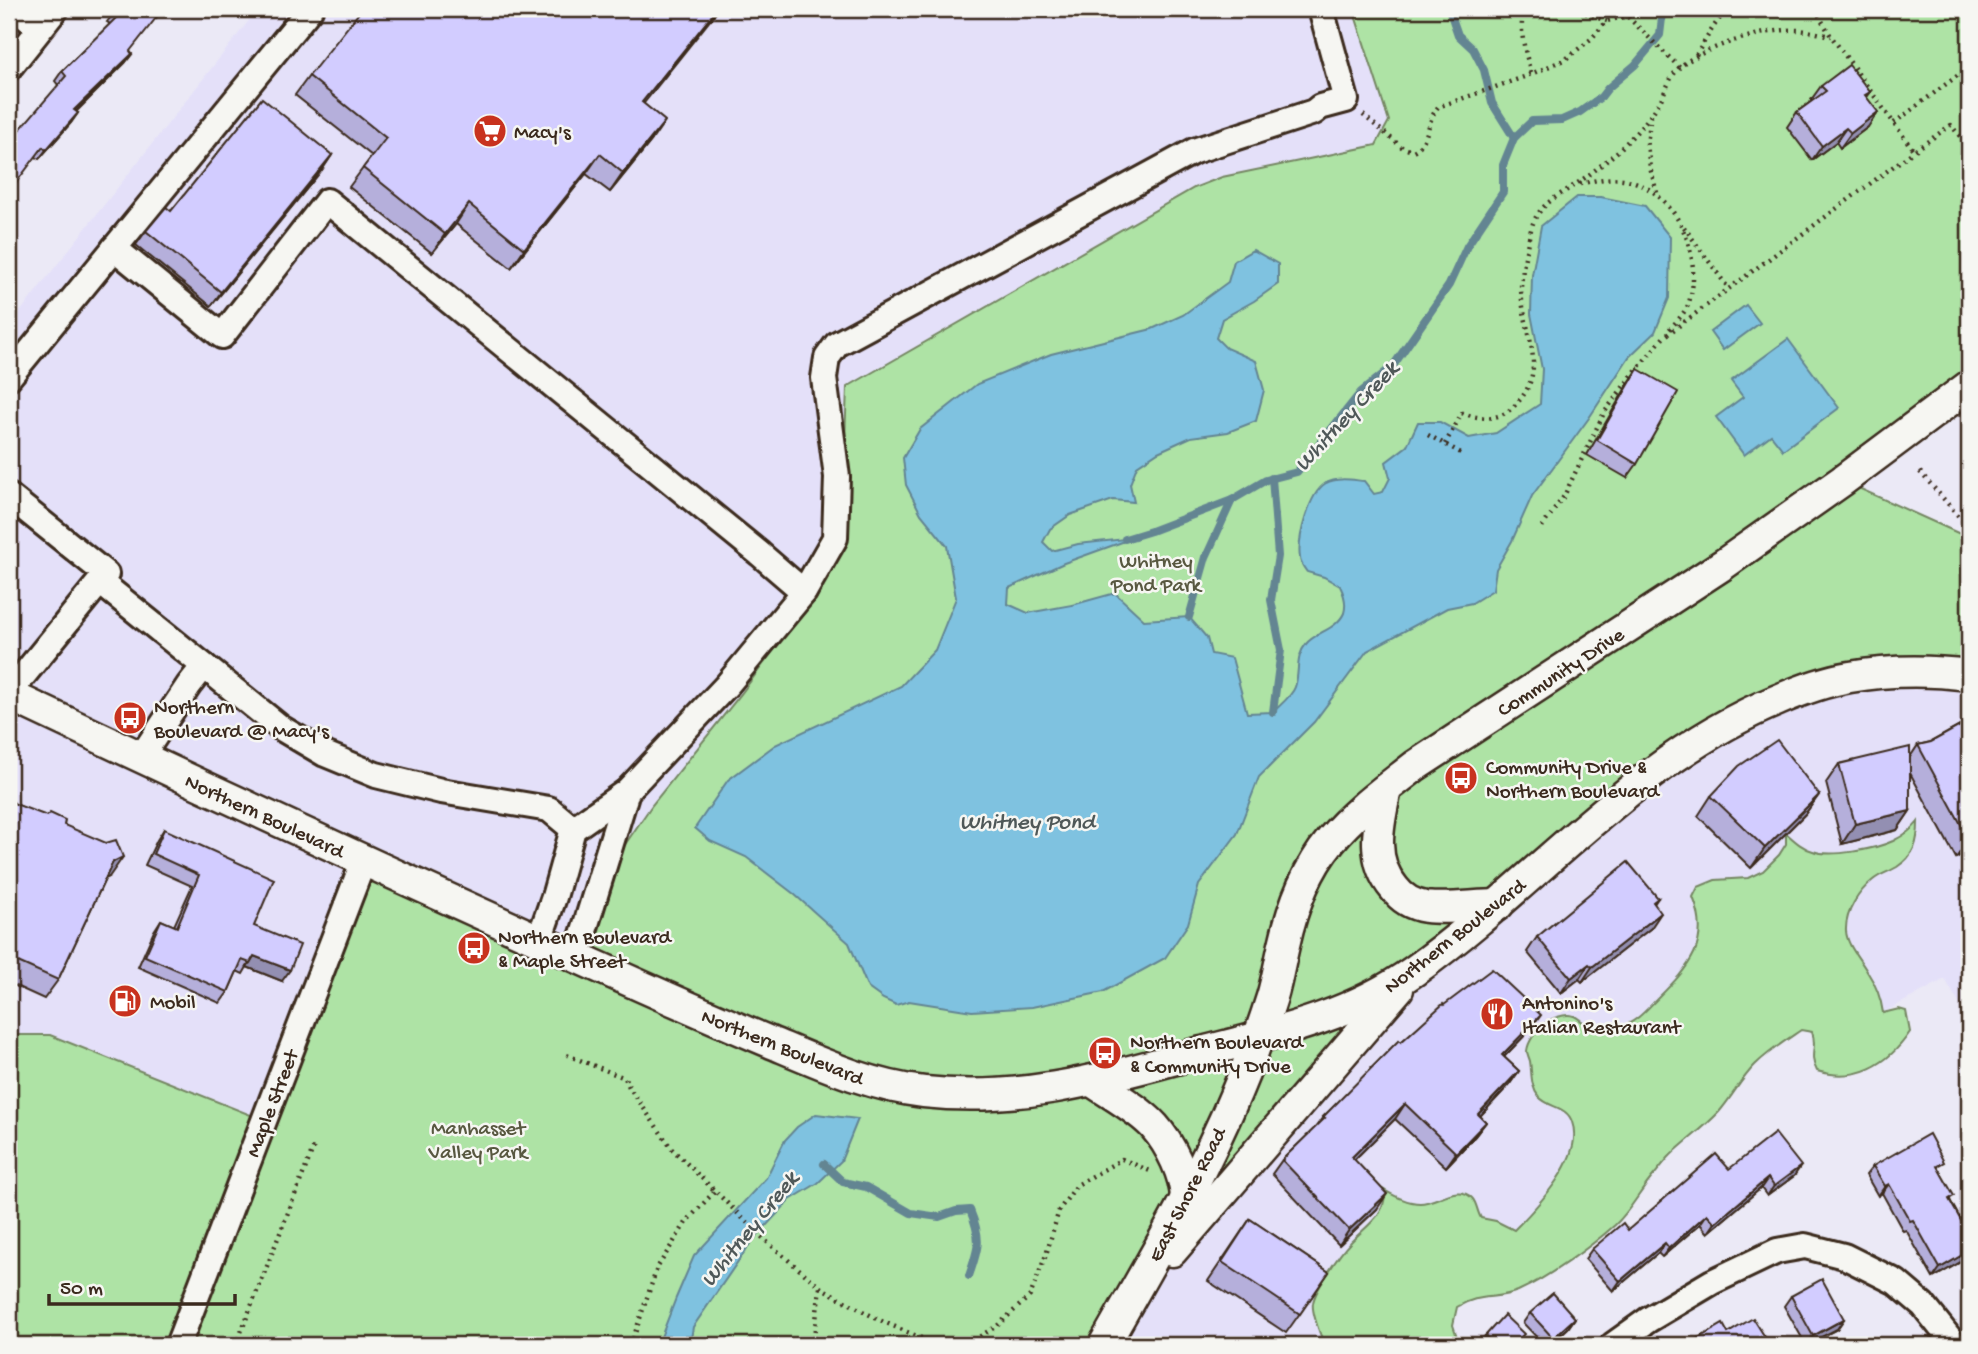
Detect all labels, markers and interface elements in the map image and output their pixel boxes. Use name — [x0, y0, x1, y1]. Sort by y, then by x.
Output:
supermarket icon: Macy's — [471, 112, 509, 150]
place label: Macy's — [514, 122, 572, 147]
water label: Whitney Creek — [1290, 355, 1407, 478]
park label: Whitney Pond Park — [1110, 551, 1204, 600]
street label: Community Drive — [1494, 623, 1631, 724]
place label: Northern Boulevard @ Macy's — [153, 697, 330, 746]
bus stop icon: Northern Boulevard @ Macy's — [111, 699, 149, 737]
place label: Community Drive & Northern Boulevard — [1486, 757, 1660, 806]
bus stop icon: Community Drive & Northern Boulevard — [1442, 759, 1480, 797]
street label: Northern Boulevard — [180, 770, 349, 867]
water label: Whitney Pond — [960, 810, 1097, 837]
street label: Northern Boulevard — [1380, 874, 1533, 1001]
place label: Northern Boulevard & Maple Street — [498, 927, 672, 976]
bus stop icon: Northern Boulevard & Maple Street — [455, 929, 493, 967]
fuel station icon: Mobil — [106, 982, 144, 1020]
place label: Mobil — [150, 992, 196, 1017]
place label: Antonino's Italian Restaurant — [1522, 993, 1683, 1042]
restaurant icon: Antonino's Italian Restaurant — [1478, 995, 1516, 1033]
street label: Northern Boulevard — [697, 1005, 868, 1094]
place label: Northern Boulevard & Community Drive — [1130, 1032, 1304, 1081]
bus stop icon: Northern Boulevard & Community Drive — [1086, 1034, 1124, 1072]
street label: Maple Street — [242, 1045, 307, 1161]
park label: Manhasset Valley Park — [428, 1118, 530, 1167]
street label: East Shore Road — [1145, 1123, 1234, 1267]
water label: Whitney Creek — [696, 1165, 807, 1293]
scale bar — [49, 1263, 234, 1307]
text: 50 m — [60, 1278, 103, 1303]

